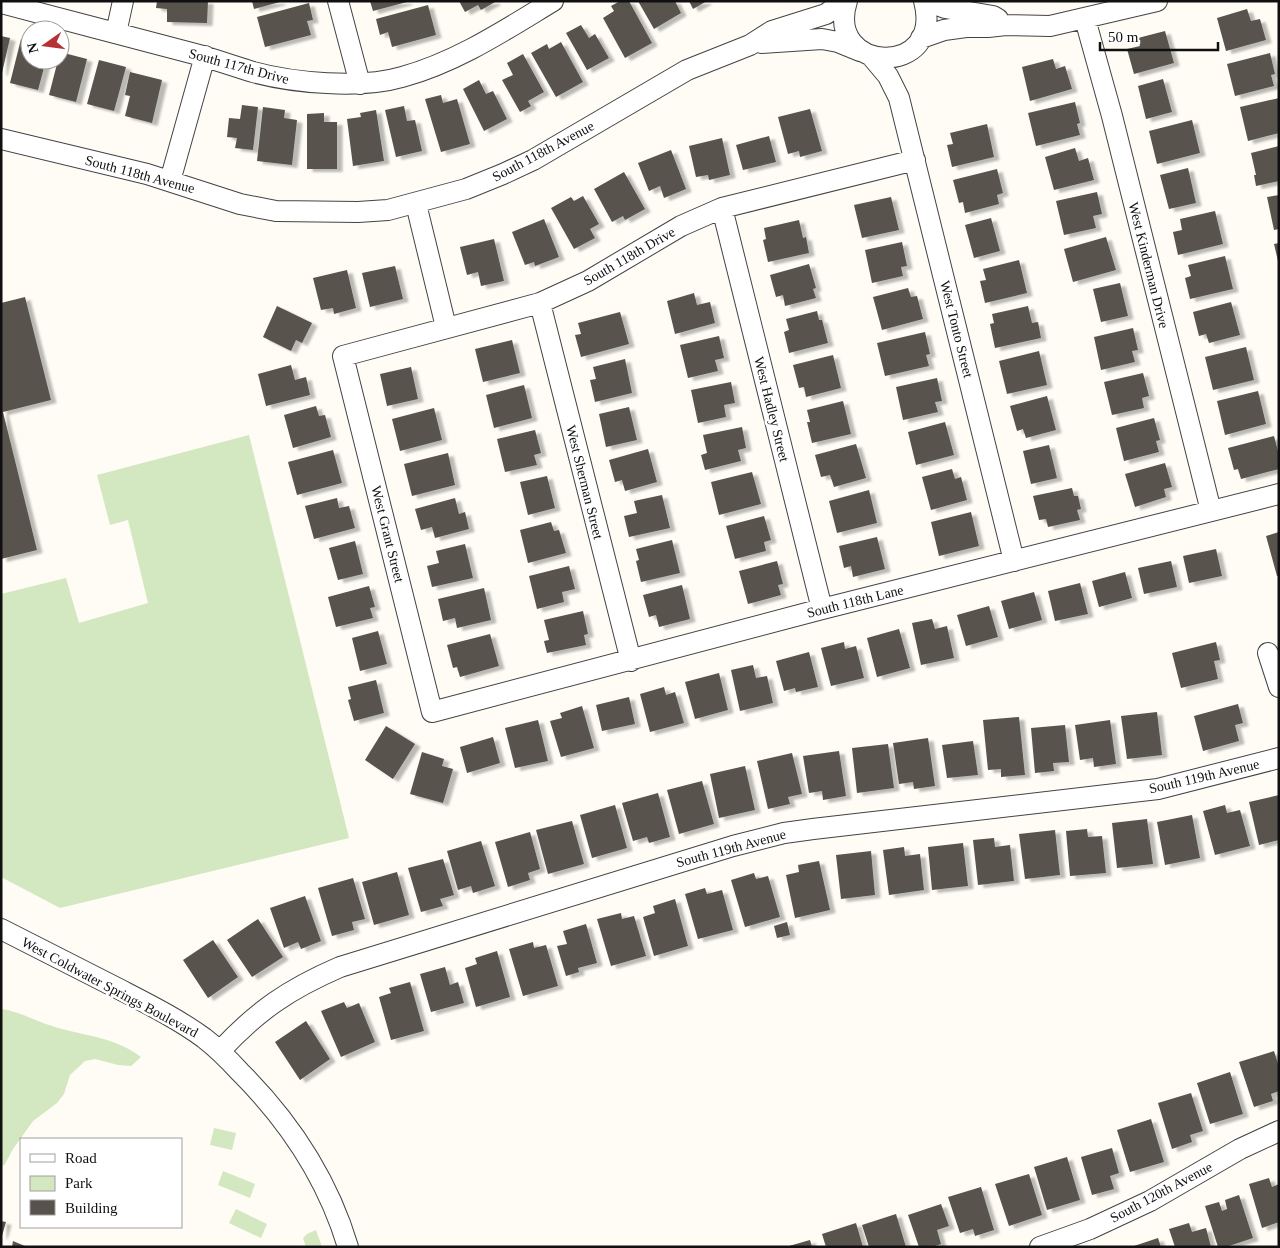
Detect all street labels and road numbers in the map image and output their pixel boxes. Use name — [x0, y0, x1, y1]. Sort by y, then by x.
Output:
street label: South 117th Drive — [187, 46, 291, 87]
street label: South 118th Avenue — [490, 118, 597, 185]
street label: South 118th Avenue — [83, 153, 196, 196]
street label: West Kinderman Drive — [1126, 200, 1171, 330]
street label: South 118th Drive — [581, 224, 678, 289]
street label: West Tonto Street — [937, 279, 976, 379]
street label: West Hadley Street — [751, 355, 792, 463]
street label: West Sherman Street — [563, 424, 606, 541]
street label: West Grant Street — [368, 484, 407, 584]
street label: South 118th Lane — [805, 582, 905, 621]
street label: South 119th Avenue — [1147, 756, 1261, 796]
street label: South 119th Avenue — [675, 827, 788, 870]
street label: West Coldwater Springs Boulevard — [19, 934, 201, 1040]
street label: South 120th Avenue — [1108, 1159, 1215, 1226]

